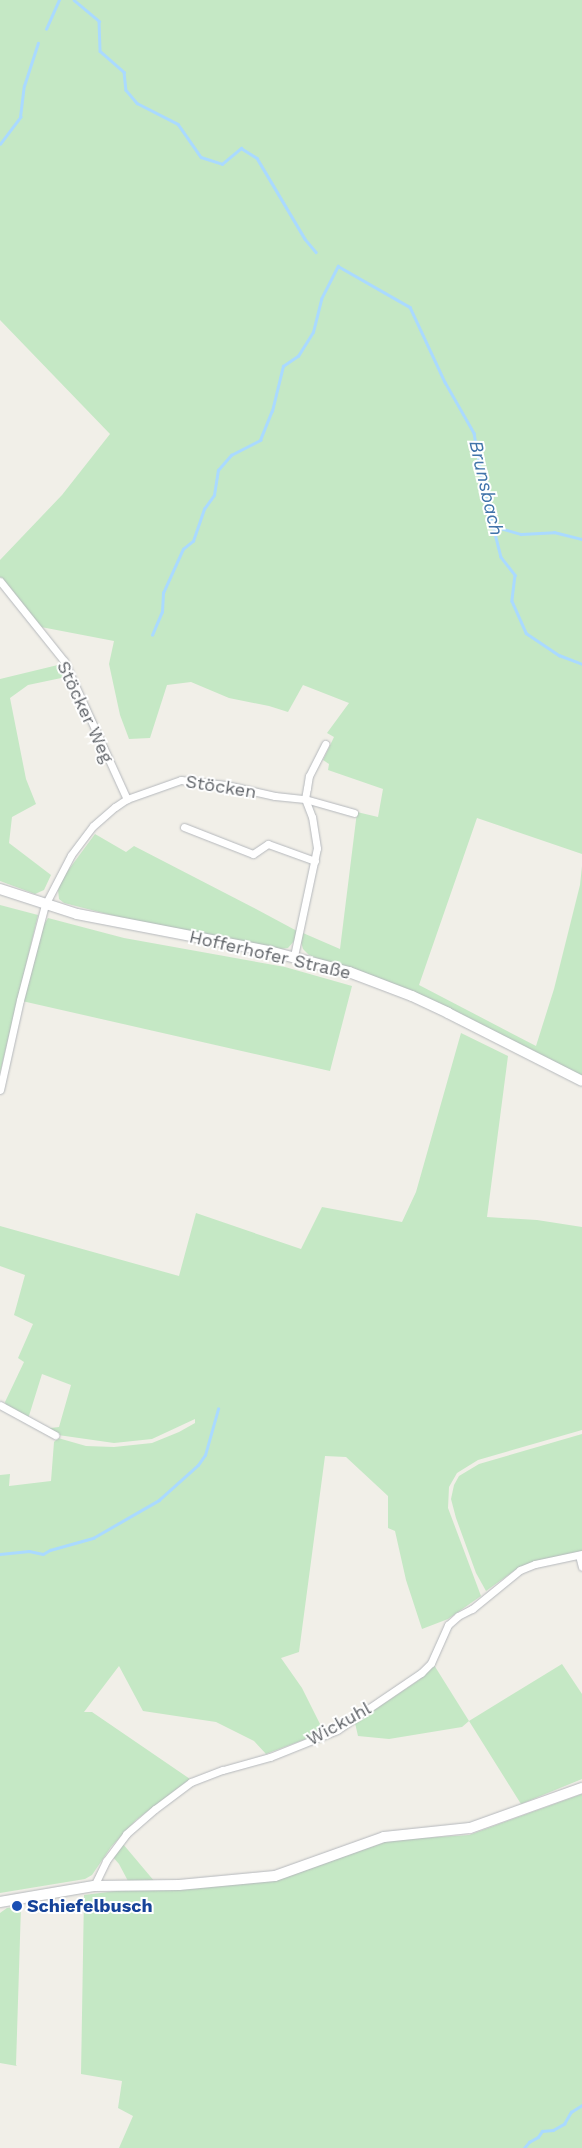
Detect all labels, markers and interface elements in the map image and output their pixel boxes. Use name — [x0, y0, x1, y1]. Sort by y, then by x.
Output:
water label: Brunsbach — [464, 438, 508, 538]
street label: Stöcker Weg — [52, 657, 118, 767]
street label: Stöcken — [184, 771, 258, 803]
street label: Hofferhofer Straße — [187, 926, 353, 984]
street label: Wickuhl — [303, 1698, 375, 1750]
place label: Schiefelbusch — [27, 1895, 153, 1917]
marker: Schiefelbusch — [11, 1900, 23, 1912]

